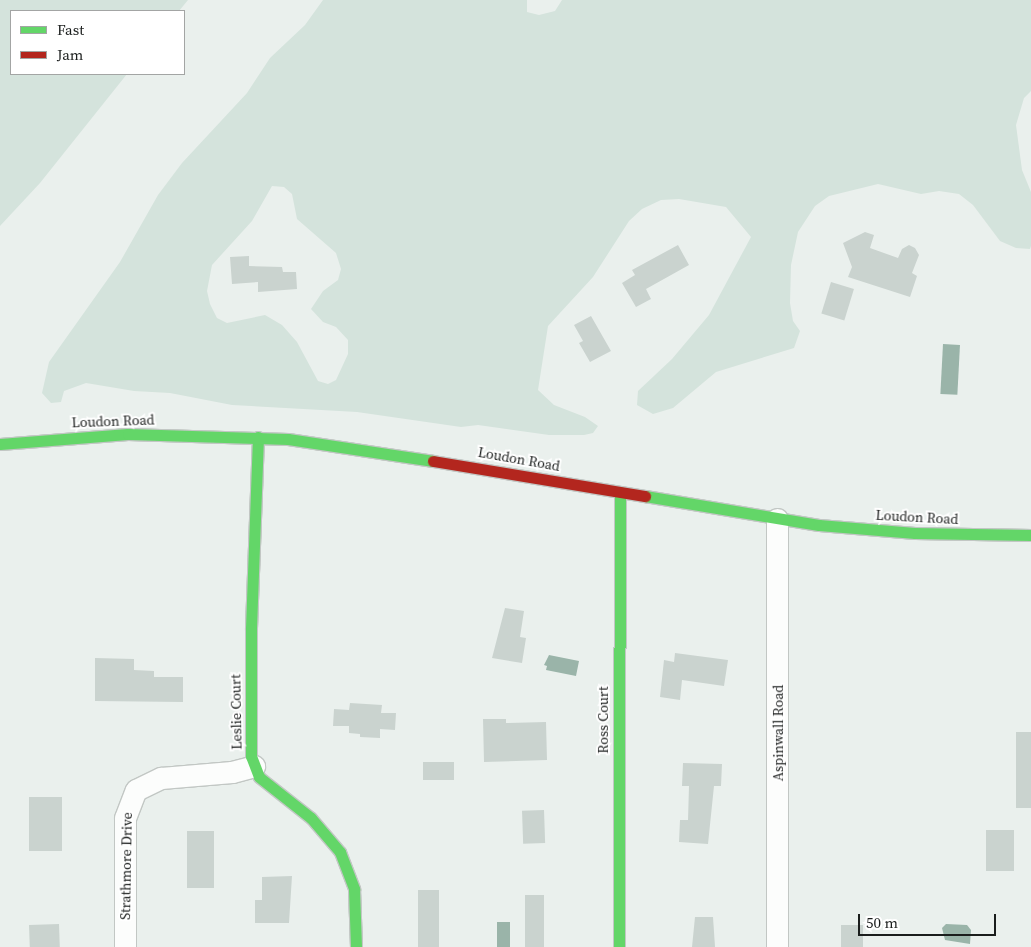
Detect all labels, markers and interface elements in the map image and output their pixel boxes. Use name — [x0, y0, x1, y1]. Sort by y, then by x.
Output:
legend — [10, 10, 185, 75]
text: Fast — [57, 19, 84, 40]
text: Jam — [57, 44, 83, 65]
street label: Loudon Road — [71, 411, 155, 431]
street label: Loudon Road — [477, 444, 561, 474]
street label: Loudon Road — [875, 506, 959, 528]
street label: Leslie Court — [227, 674, 245, 750]
street label: Aspinwall Road — [770, 685, 786, 781]
street label: Ross Court — [595, 686, 611, 754]
street label: Strathmore Drive — [117, 812, 135, 920]
scale bar — [861, 904, 998, 936]
text: 50 m — [866, 912, 898, 933]

